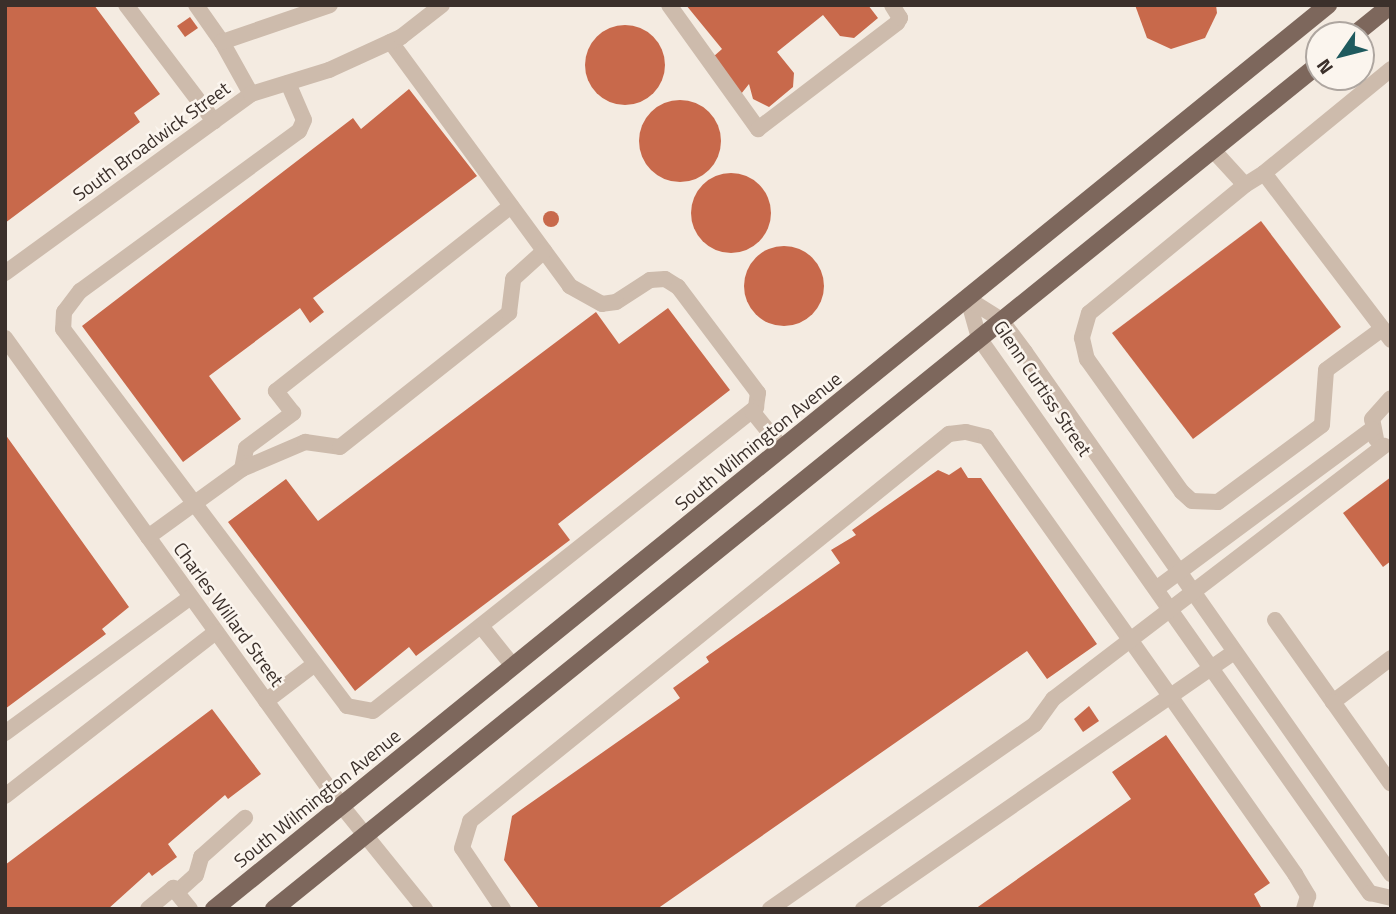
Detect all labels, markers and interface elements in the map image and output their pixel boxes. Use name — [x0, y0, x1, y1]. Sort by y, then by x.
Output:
north arrow — [1305, 21, 1375, 91]
text: N — [1308, 53, 1340, 81]
street label: South Broadwick Street — [68, 76, 234, 206]
street label: Glenn Curtiss Street — [989, 316, 1097, 460]
street label: South Wilmington Avenue — [670, 367, 846, 515]
street label: Charles Willard Street — [169, 538, 289, 690]
street label: South Wilmington Avenue — [229, 724, 405, 872]

